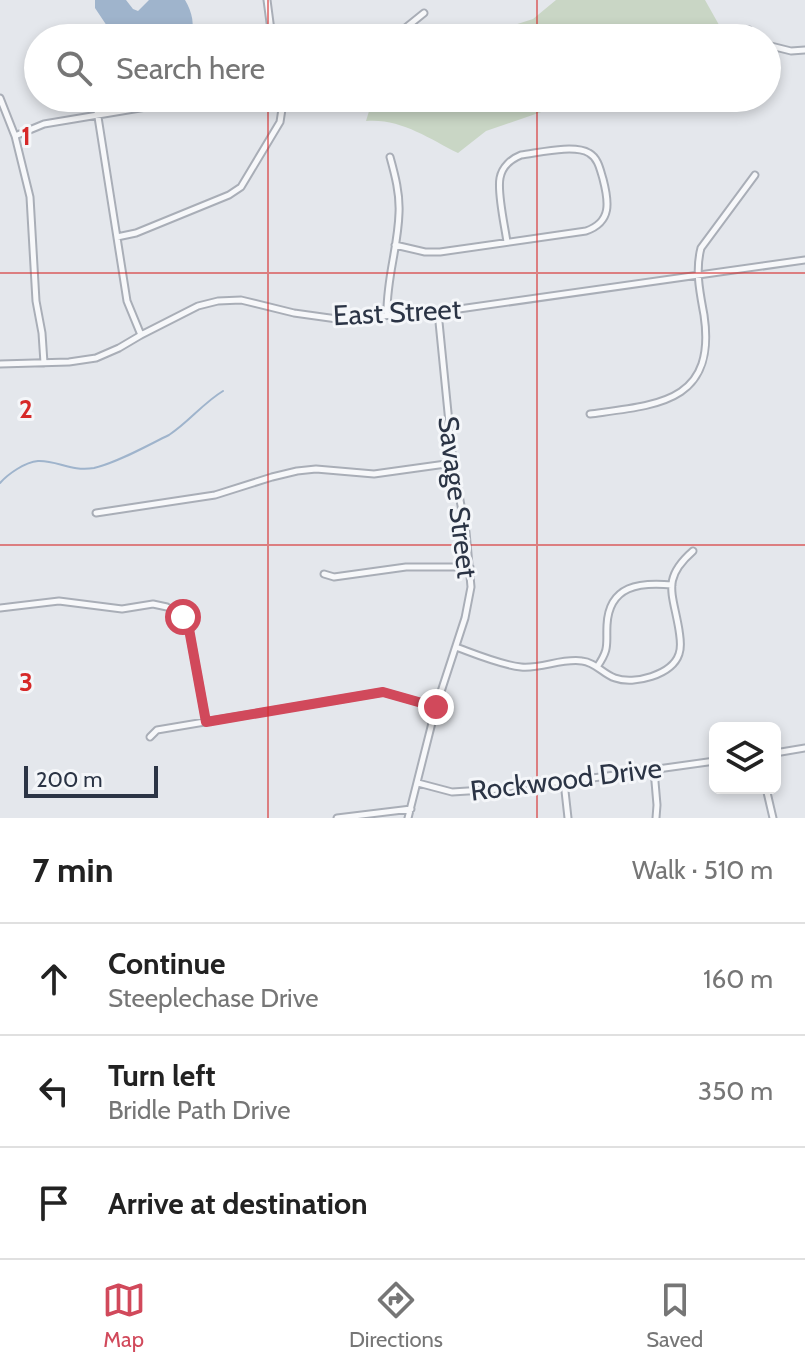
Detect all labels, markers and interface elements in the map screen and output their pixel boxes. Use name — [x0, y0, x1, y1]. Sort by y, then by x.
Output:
search box — [24, 24, 781, 112]
icon: search — [52, 46, 96, 90]
text: Search here — [116, 50, 265, 87]
text: 1 — [21, 120, 31, 152]
street label: East Street — [332, 292, 462, 332]
text: 2 — [19, 393, 33, 425]
street label: Savage Street — [431, 414, 485, 580]
route start — [165, 599, 201, 635]
text: 3 — [19, 666, 33, 698]
route end — [418, 689, 454, 725]
map controls — [709, 722, 781, 794]
button: layers — [709, 722, 781, 794]
street label: Rockwood Drive — [468, 750, 664, 808]
scale bar — [24, 762, 158, 798]
text: 200 m — [36, 766, 102, 793]
text: 7 min — [32, 849, 113, 891]
text: Walk · 510 m — [632, 854, 773, 886]
text: Continue — [108, 945, 225, 982]
icon: ahead — [32, 957, 76, 1001]
text: 160 m — [703, 963, 773, 995]
text: Steeplechase Drive — [108, 982, 319, 1014]
text: Turn left — [108, 1057, 216, 1094]
icon: left — [32, 1069, 76, 1113]
text: 350 m — [698, 1075, 773, 1107]
text: Bridle Path Drive — [108, 1094, 290, 1126]
icon: arrive — [32, 1181, 76, 1225]
text: Arrive at destination — [108, 1185, 368, 1222]
tab: Map — [102, 1278, 146, 1353]
tab: Directions — [349, 1278, 443, 1353]
tab: Saved — [646, 1278, 703, 1353]

